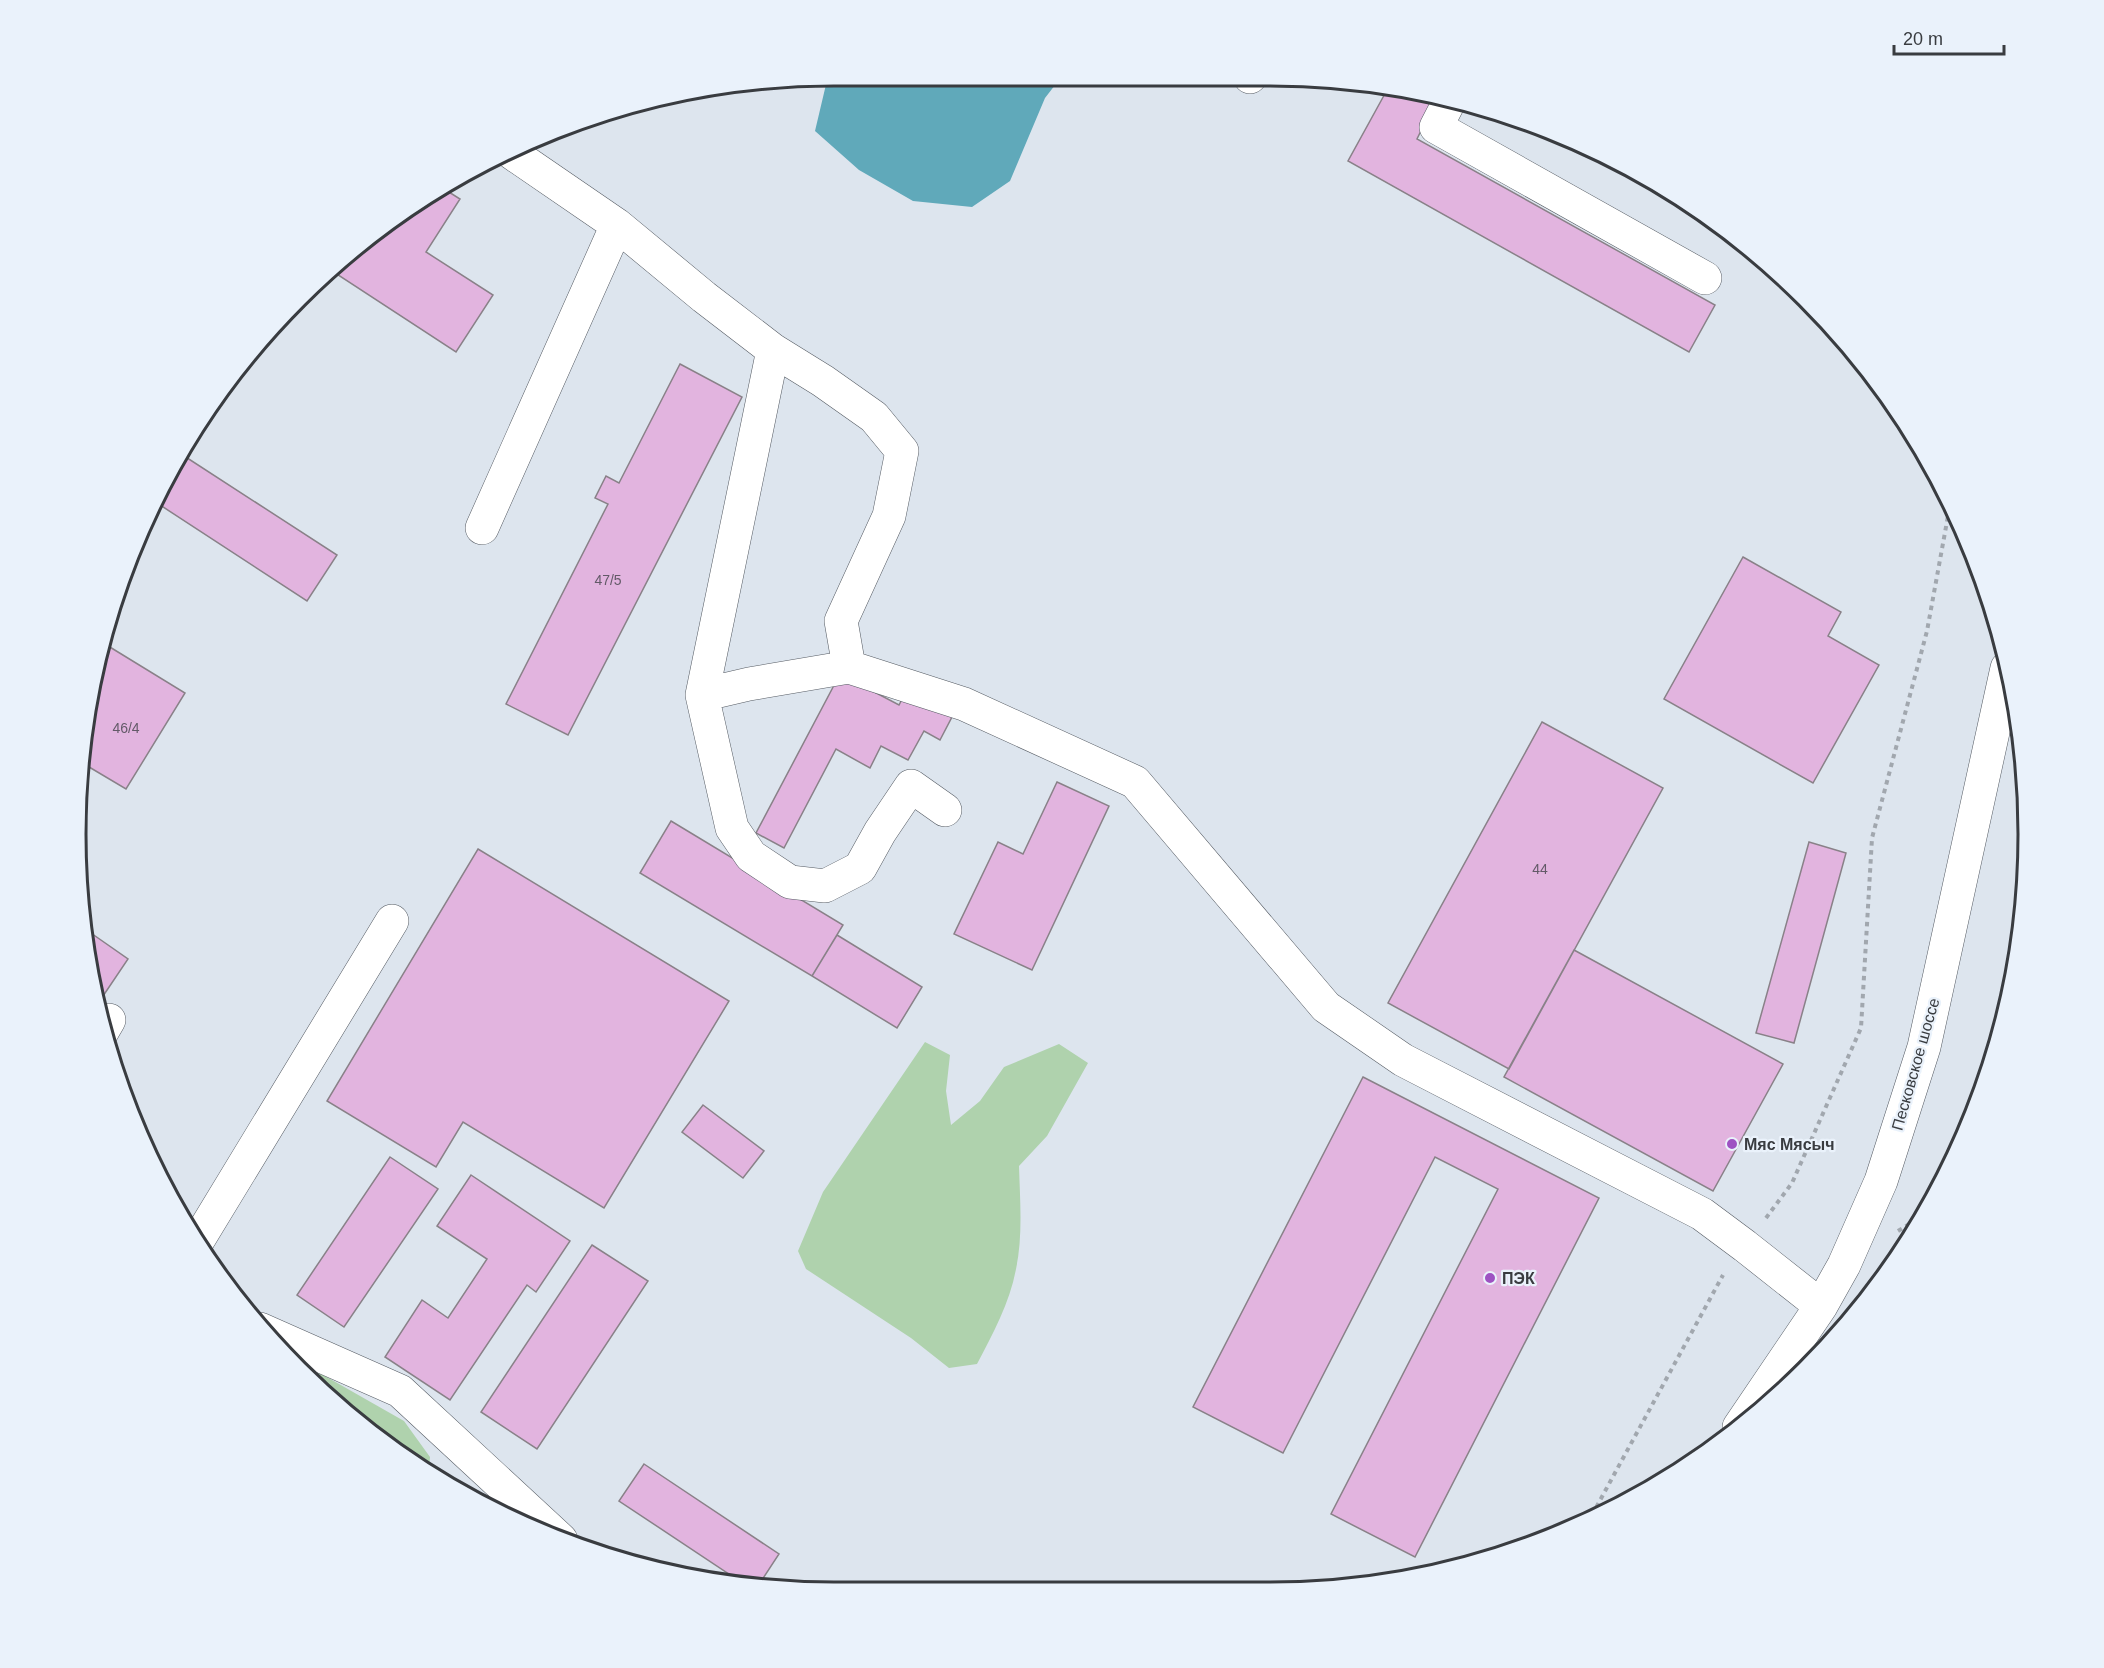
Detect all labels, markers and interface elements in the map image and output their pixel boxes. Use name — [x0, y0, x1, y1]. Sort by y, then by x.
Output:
scale bar — [1894, 18, 2004, 56]
text: 20 m — [1903, 29, 1943, 49]
house number: 47/5 — [594, 572, 622, 588]
house number: 46/4 — [112, 720, 140, 736]
house number: 44 — [1532, 861, 1548, 877]
street label: Песковское шоссе — [1888, 996, 1943, 1132]
place label: Мяс Мясыч — [1744, 1136, 1835, 1153]
marker: Мяс Мясыч — [1725, 1137, 1739, 1151]
place label: ПЭК — [1502, 1270, 1535, 1287]
marker: ПЭК — [1483, 1271, 1497, 1285]

